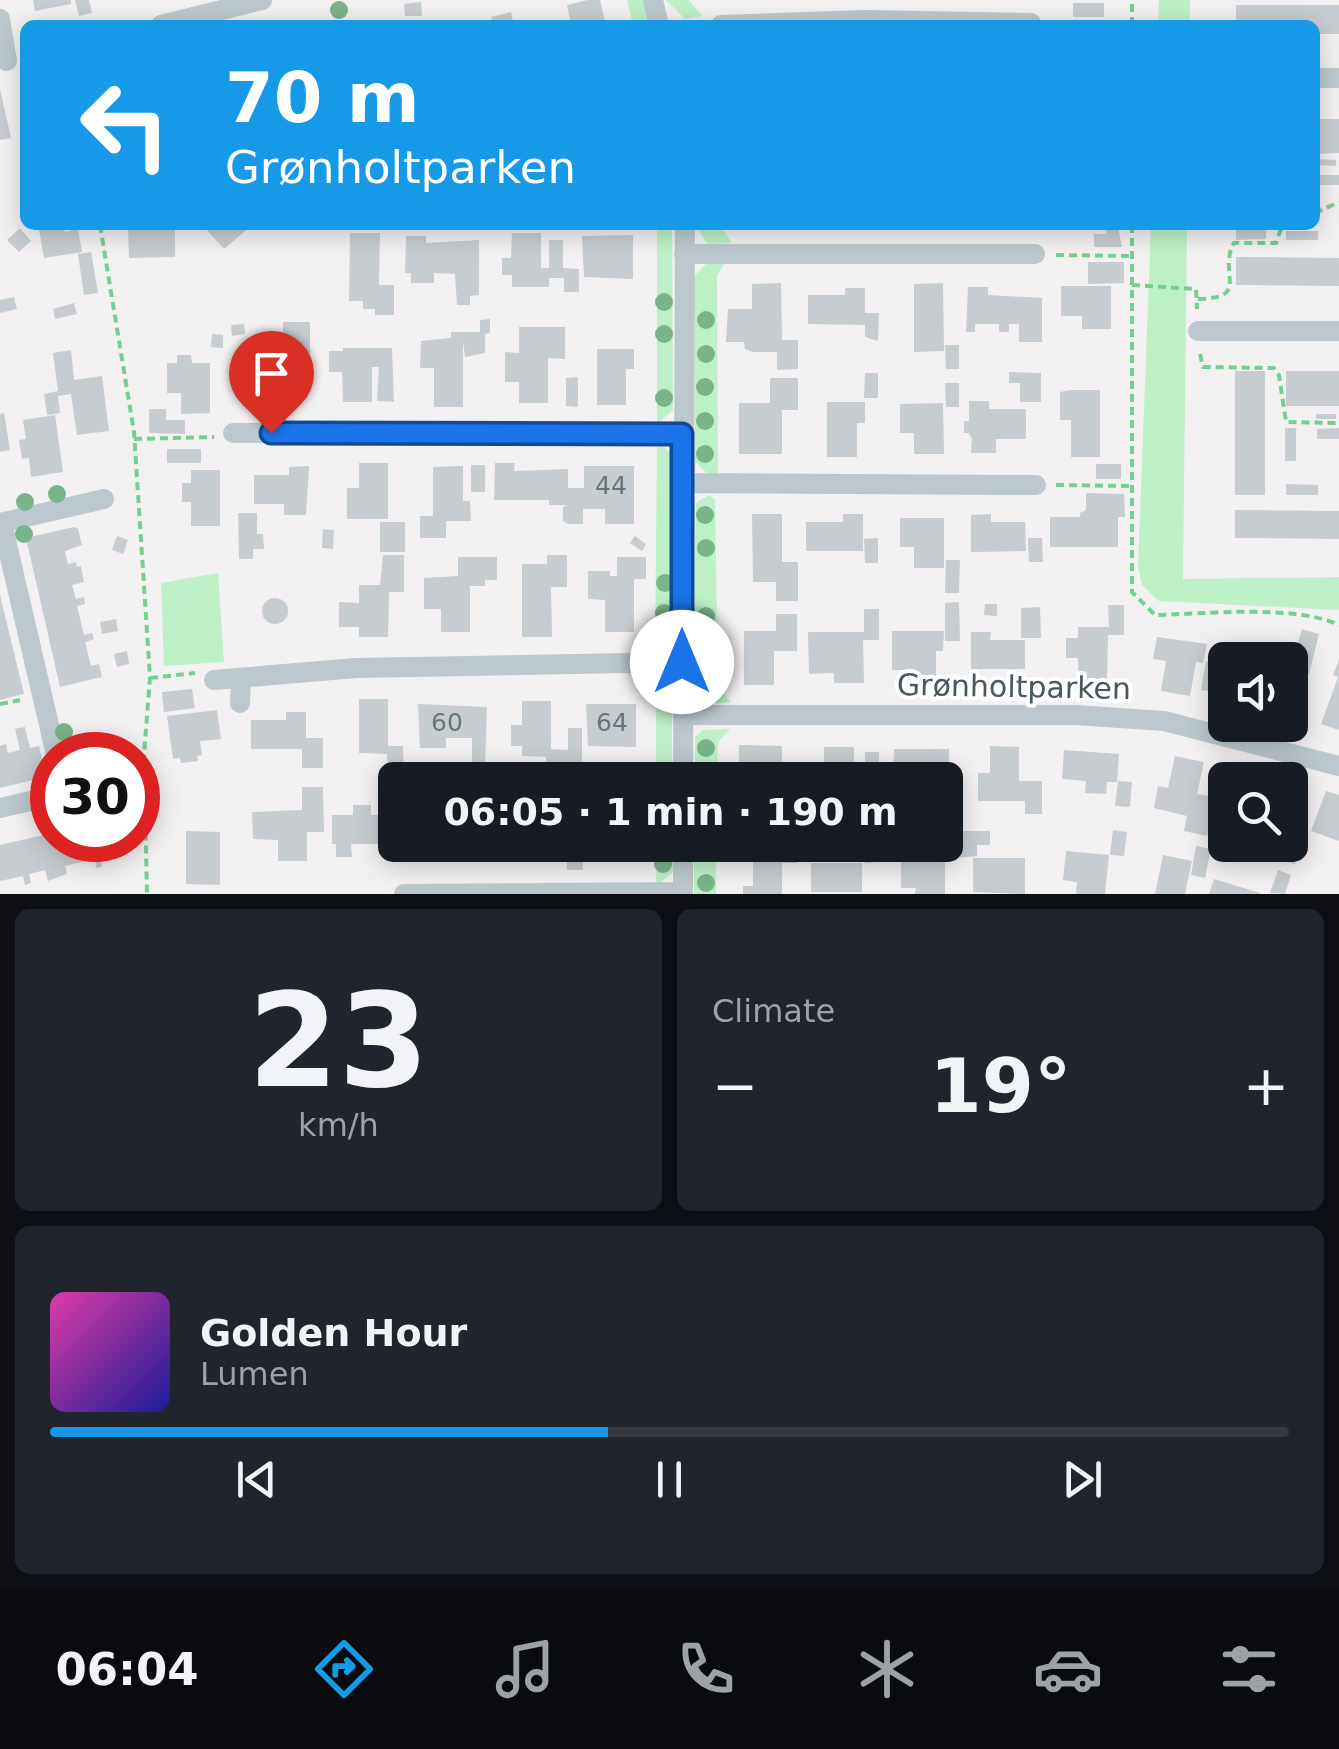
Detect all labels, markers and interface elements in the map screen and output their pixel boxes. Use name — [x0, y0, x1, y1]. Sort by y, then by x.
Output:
text: 70 m — [225, 57, 420, 139]
icon: left — [60, 60, 190, 190]
text: Grønholtparken — [225, 141, 576, 194]
pin — [229, 331, 314, 434]
icon: arrive — [244, 346, 299, 401]
house number: 44 — [595, 471, 627, 500]
position arrow — [630, 610, 734, 714]
map controls — [1208, 642, 1308, 862]
button: sound — [1208, 642, 1308, 742]
street label: Grønholtparken — [897, 667, 1131, 706]
house number: 60 — [431, 708, 463, 737]
house number: 64 — [596, 708, 628, 737]
speed limit sign: 30 — [30, 732, 160, 862]
button: search — [1208, 762, 1308, 862]
text: 06:05 · 1 min · 190 m — [443, 790, 898, 834]
text: 23 — [248, 965, 429, 1117]
text: Climate — [712, 992, 835, 1030]
text: 19° — [930, 1042, 1071, 1130]
text: − — [712, 1054, 758, 1118]
text: + — [1243, 1054, 1289, 1118]
text: km/h — [298, 1106, 379, 1144]
text: Golden Hour — [200, 1311, 467, 1355]
text: Lumen — [200, 1355, 309, 1393]
icon: previous — [229, 1452, 284, 1507]
icon: pause — [642, 1452, 697, 1507]
icon: next — [1055, 1452, 1110, 1507]
icon: directions — [309, 1634, 379, 1704]
icon: music — [490, 1634, 560, 1704]
icon: phone — [671, 1634, 741, 1704]
icon: climate — [852, 1634, 922, 1704]
icon: car — [1033, 1634, 1103, 1704]
icon: filters — [1214, 1634, 1284, 1704]
text: 06:04 — [55, 1643, 199, 1696]

